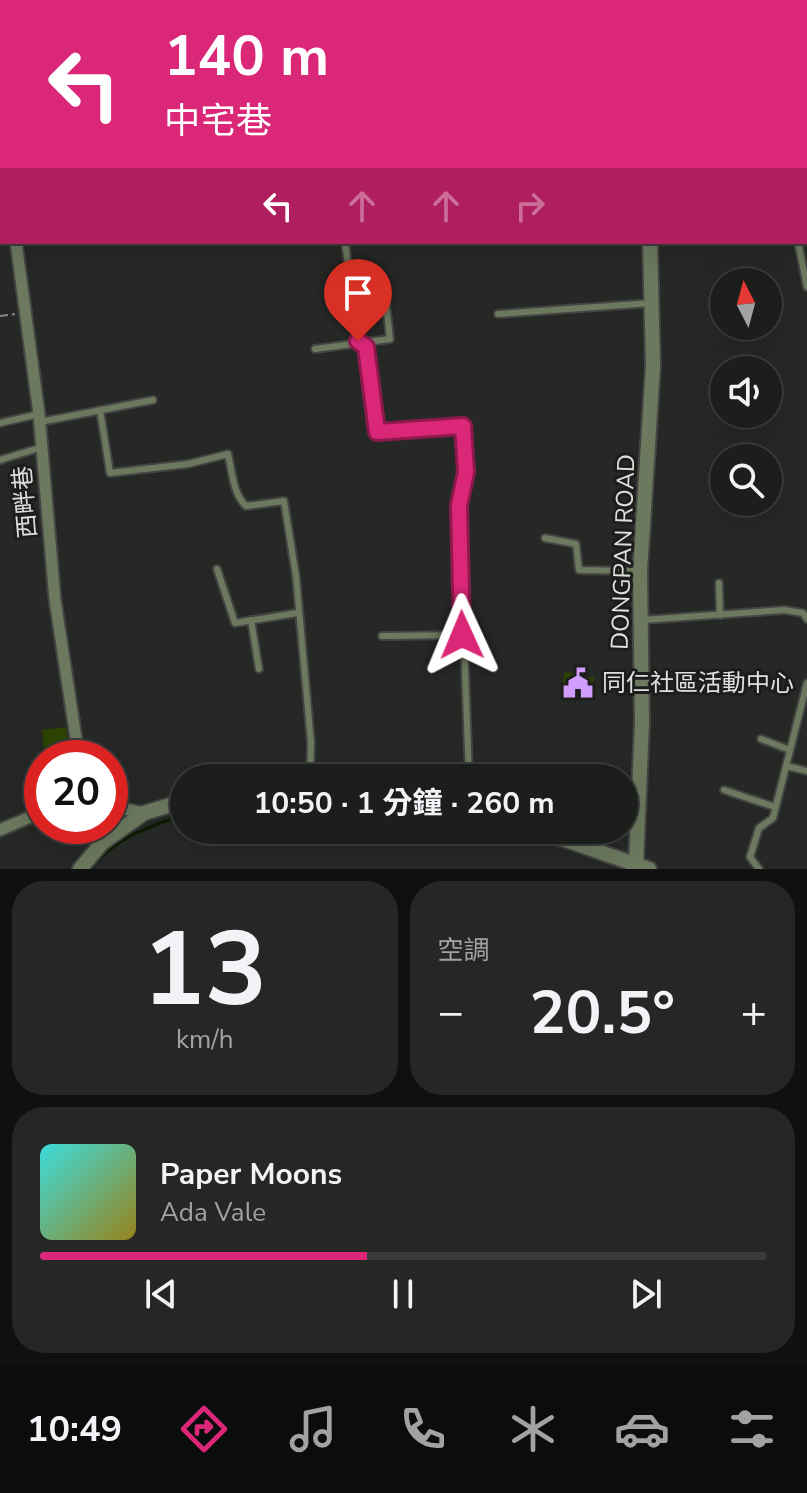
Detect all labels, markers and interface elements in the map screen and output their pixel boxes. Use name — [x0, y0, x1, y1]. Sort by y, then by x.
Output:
text: 140 m — [164, 18, 329, 95]
icon: left — [32, 32, 136, 136]
text: 中宅巷 — [164, 97, 272, 146]
icon: left — [256, 184, 300, 228]
icon: ahead — [340, 184, 384, 228]
icon: ahead — [424, 184, 468, 228]
icon: right — [508, 184, 552, 228]
pin — [324, 259, 392, 341]
north arrow — [710, 268, 782, 340]
map controls — [710, 268, 782, 516]
icon: arrive — [336, 271, 380, 315]
button: sound — [710, 356, 782, 428]
button: search — [710, 444, 782, 516]
street label: DONGPAN ROAD — [604, 454, 642, 650]
street label: 西畔巷 — [6, 465, 44, 539]
position arrow — [420, 593, 504, 677]
public building icon: 同仁社區活動中心 — [561, 666, 595, 700]
place label: 同仁社區活動中心 — [602, 667, 794, 699]
speed limit sign: 20 — [24, 740, 128, 844]
text: 10:50 · 1 分鐘 · 260 m — [253, 783, 555, 824]
text: 13 — [142, 899, 267, 1041]
text: 空調 — [438, 933, 490, 968]
text: 20.5° — [529, 972, 675, 1054]
text: − — [438, 983, 464, 1043]
text: + — [741, 983, 767, 1043]
text: km/h — [176, 1022, 233, 1057]
text: Paper Moons — [160, 1154, 342, 1195]
text: Ada Vale — [160, 1195, 266, 1230]
icon: previous — [139, 1272, 183, 1316]
icon: pause — [381, 1272, 425, 1316]
icon: next — [624, 1272, 668, 1316]
icon: directions — [176, 1401, 232, 1457]
icon: music — [285, 1401, 341, 1457]
icon: phone — [395, 1401, 451, 1457]
icon: climate — [505, 1401, 561, 1457]
icon: car — [614, 1401, 670, 1457]
icon: filters — [724, 1401, 780, 1457]
text: 10:49 — [27, 1405, 122, 1454]

